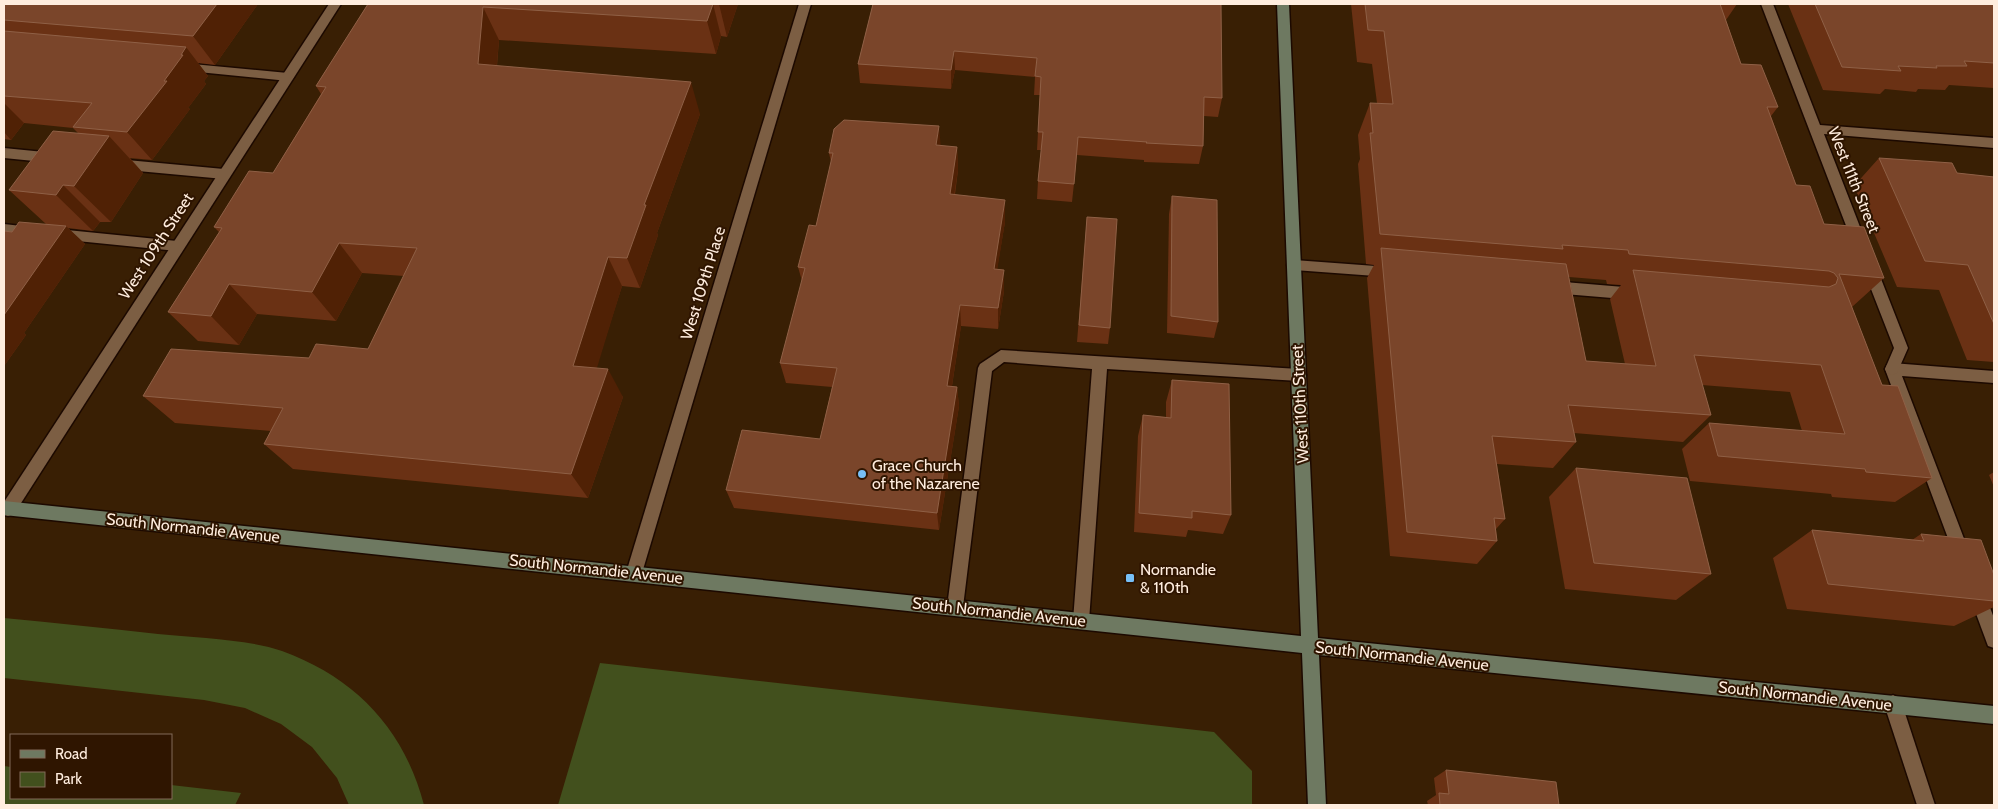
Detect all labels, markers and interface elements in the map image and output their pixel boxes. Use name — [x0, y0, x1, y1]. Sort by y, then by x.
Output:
street label: West 111th Street — [1824, 124, 1884, 236]
street label: West 109th Street — [115, 189, 198, 303]
street label: West 109th Place — [677, 224, 729, 342]
street label: West 110th Street — [1287, 344, 1313, 464]
place label: Grace Church of the Nazarene — [872, 456, 980, 493]
marker: Grace Church of the Nazarene — [856, 468, 868, 480]
street label: South Normandie Avenue — [105, 509, 281, 547]
street label: South Normandie Avenue — [508, 550, 684, 588]
place label: Normandie & 110th — [1140, 560, 1216, 597]
marker: Normandie & 110th — [1124, 572, 1136, 584]
street label: South Normandie Avenue — [911, 593, 1087, 631]
street label: South Normandie Avenue — [1314, 637, 1490, 675]
street label: South Normandie Avenue — [1717, 677, 1893, 715]
legend — [10, 734, 172, 799]
text: Road — [55, 745, 88, 763]
text: Park — [55, 770, 82, 788]

